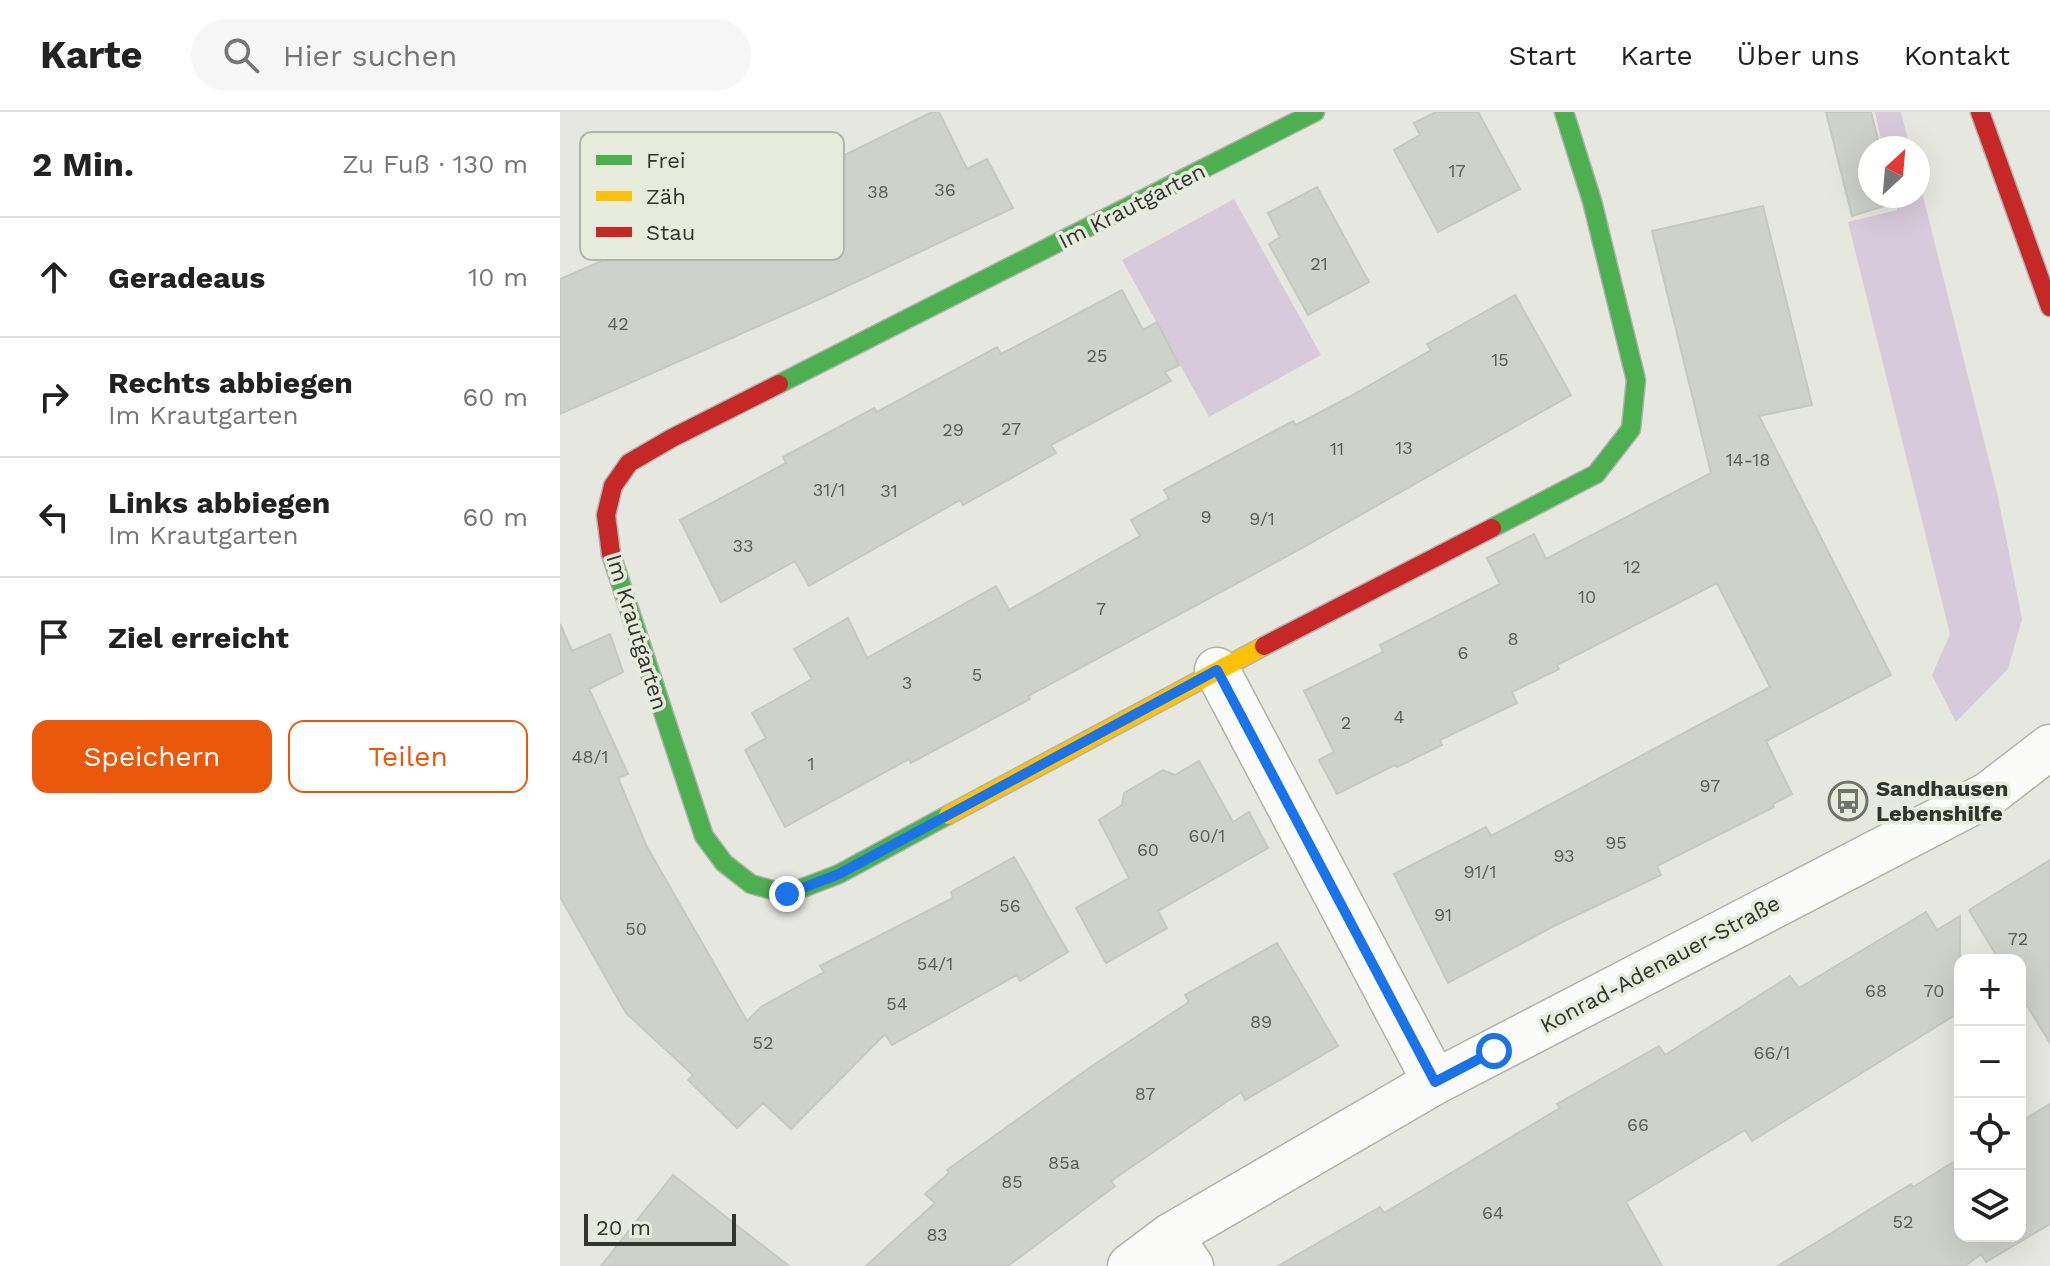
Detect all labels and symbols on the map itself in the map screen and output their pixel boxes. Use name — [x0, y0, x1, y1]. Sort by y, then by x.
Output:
legend — [580, 132, 844, 260]
north arrow — [1858, 136, 1930, 208]
text: Frei — [646, 148, 686, 173]
street label: Im Krautgarten — [1055, 158, 1209, 254]
house number: 17 — [1448, 160, 1466, 181]
house number: 36 — [934, 179, 956, 200]
house number: 38 — [867, 181, 889, 202]
text: Zäh — [646, 184, 686, 209]
text: Stau — [646, 220, 695, 245]
house number: 21 — [1310, 253, 1328, 274]
house number: 42 — [607, 313, 629, 334]
house number: 25 — [1087, 345, 1107, 366]
house number: 15 — [1491, 349, 1509, 370]
house number: 27 — [1001, 418, 1021, 439]
house number: 29 — [942, 419, 964, 440]
house number: 13 — [1395, 437, 1413, 458]
house number: 11 — [1330, 438, 1344, 459]
house number: 14-18 — [1726, 449, 1770, 470]
house number: 31/1 — [813, 479, 845, 500]
house number: 31 — [880, 480, 898, 501]
house number: 9 — [1200, 506, 1212, 527]
house number: 9/1 — [1249, 508, 1275, 529]
house number: 33 — [733, 535, 754, 556]
street label: Im Krautgarten — [601, 551, 673, 713]
house number: 12 — [1623, 556, 1641, 577]
house number: 10 — [1578, 586, 1596, 607]
house number: 7 — [1096, 598, 1106, 619]
house number: 8 — [1507, 628, 1519, 649]
house number: 6 — [1458, 642, 1468, 663]
house number: 5 — [972, 664, 982, 685]
house number: 3 — [902, 672, 912, 693]
house number: 4 — [1394, 706, 1405, 727]
house number: 2 — [1341, 712, 1351, 733]
house number: 48/1 — [572, 746, 608, 767]
house number: 1 — [807, 753, 815, 774]
house number: 97 — [1700, 775, 1720, 796]
place label: Sandhausen Lebenshilfe — [1876, 776, 2008, 826]
bus stop icon: Sandhausen Lebenshilfe — [1827, 780, 1869, 822]
house number: 60/1 — [1189, 825, 1225, 846]
house number: 95 — [1605, 832, 1627, 853]
house number: 60 — [1137, 839, 1159, 860]
house number: 93 — [1553, 845, 1575, 866]
house number: 91/1 — [1463, 861, 1497, 882]
route end — [769, 876, 805, 912]
street label: Konrad-Adenauer-Straße — [1536, 890, 1784, 1038]
house number: 56 — [999, 895, 1021, 916]
house number: 91 — [1434, 904, 1452, 925]
house number: 50 — [625, 918, 647, 939]
house number: 72 — [2008, 928, 2028, 949]
house number: 54/1 — [917, 953, 953, 974]
house number: 68 — [1865, 980, 1887, 1001]
house number: 70 — [1924, 980, 1944, 1001]
house number: 54 — [886, 993, 908, 1014]
house number: 89 — [1250, 1011, 1272, 1032]
house number: 52 — [753, 1032, 773, 1053]
route start — [1476, 1033, 1512, 1069]
house number: 66/1 — [1754, 1042, 1790, 1063]
house number: 87 — [1135, 1083, 1155, 1104]
house number: 66 — [1627, 1114, 1649, 1135]
house number: 85a — [1048, 1152, 1080, 1173]
house number: 85 — [1001, 1171, 1023, 1192]
house number: 64 — [1482, 1202, 1504, 1223]
scale bar — [584, 1210, 736, 1246]
house number: 52 — [1893, 1211, 1913, 1232]
house number: 83 — [926, 1224, 948, 1245]

